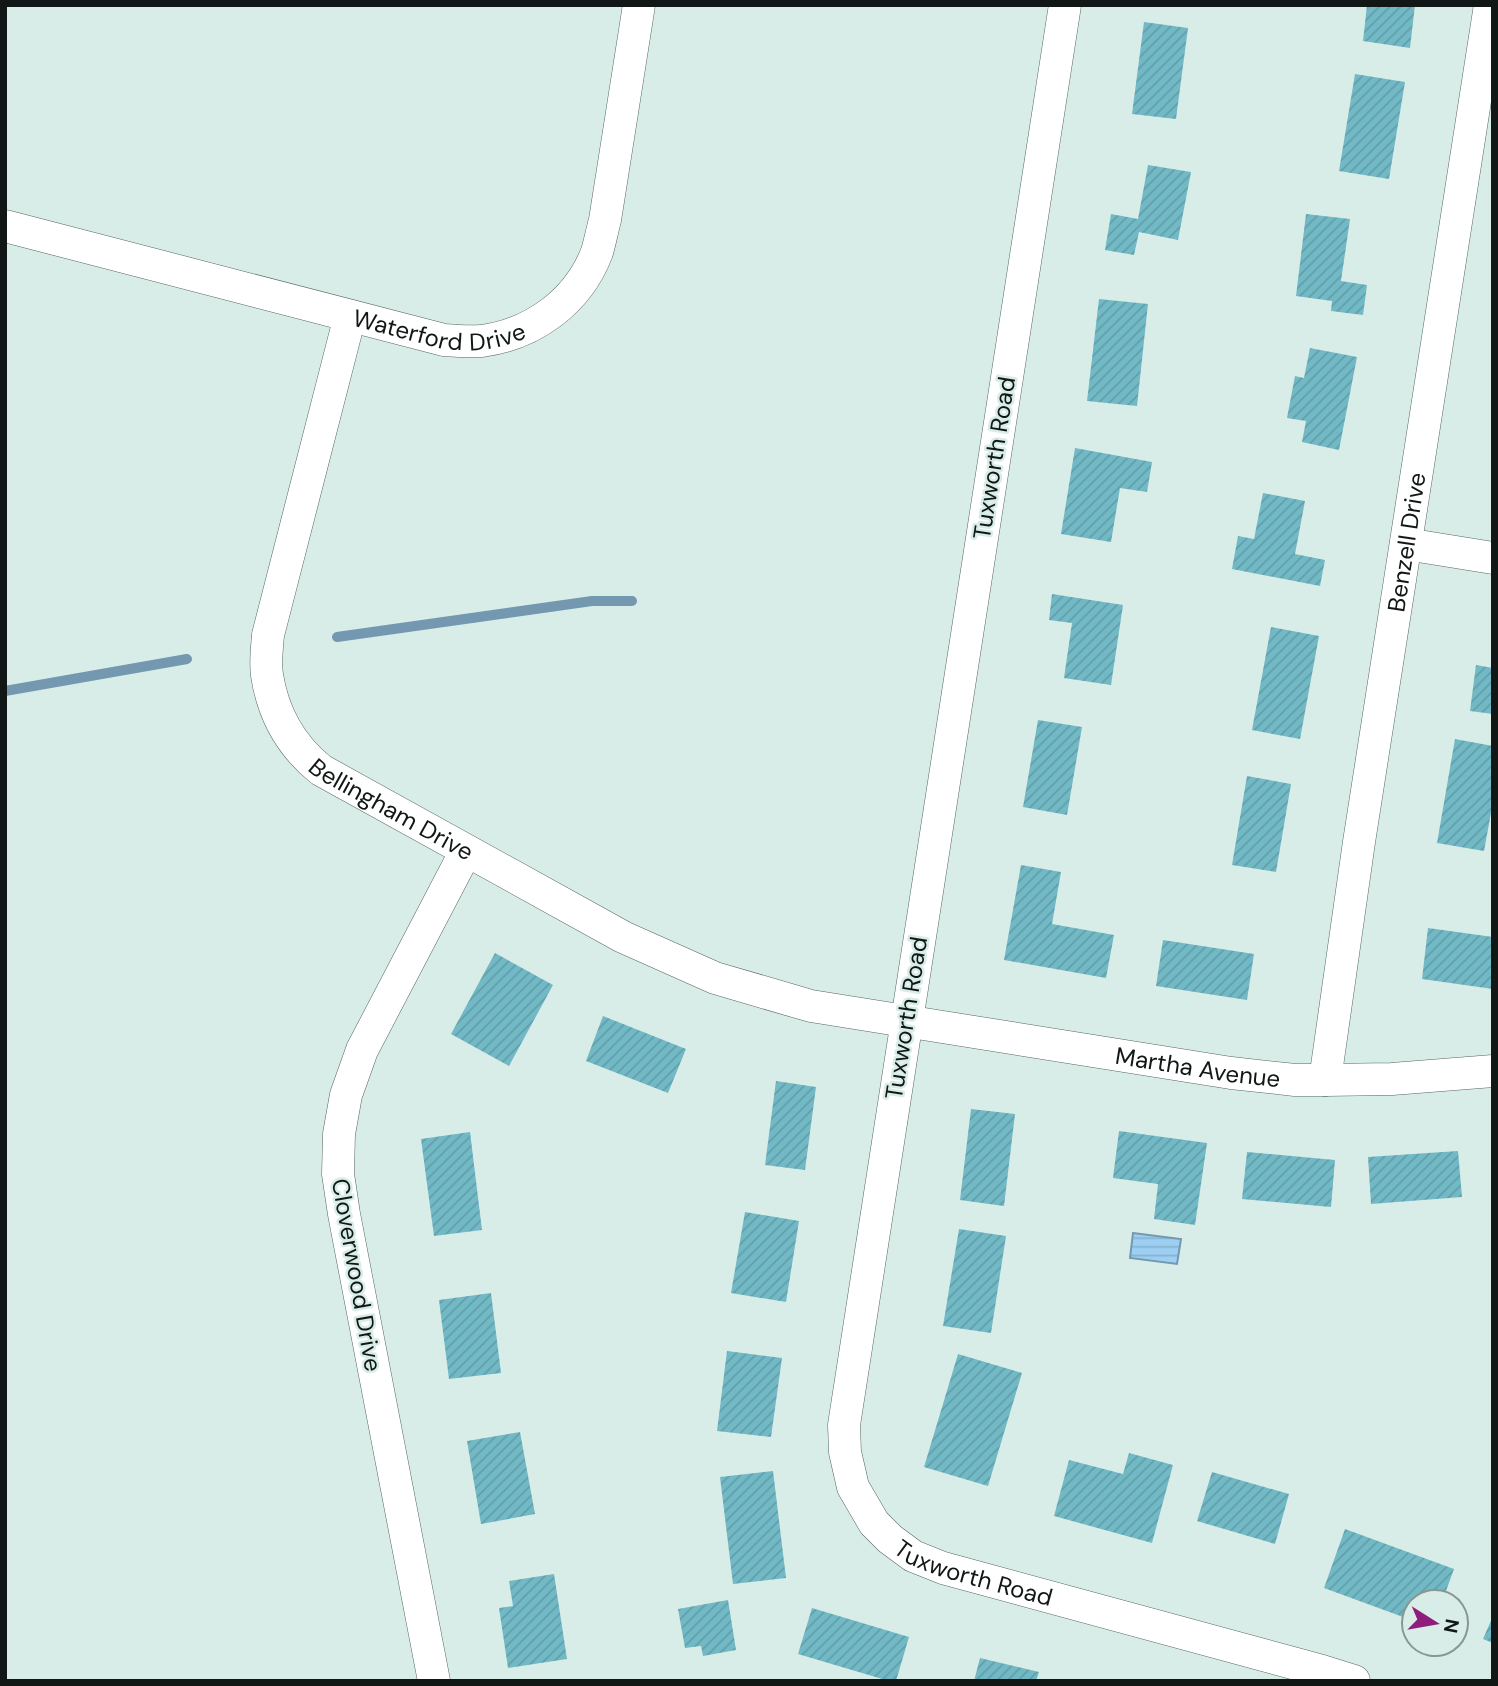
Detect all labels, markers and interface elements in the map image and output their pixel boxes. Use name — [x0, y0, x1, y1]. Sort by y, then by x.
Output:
street label: Waterford Drive — [350, 302, 530, 357]
street label: Tuxworth Road — [966, 374, 1022, 542]
street label: Benzell Drive — [1380, 470, 1432, 614]
street label: Bellingham Drive — [302, 751, 479, 867]
street label: Tuxworth Road — [878, 934, 934, 1102]
street label: Martha Avenue — [1113, 1039, 1282, 1094]
street label: Cloverwood Drive — [325, 1176, 389, 1374]
street label: Tuxworth Road — [888, 1532, 1056, 1613]
north arrow — [1400, 1588, 1470, 1658]
text: N — [1438, 1617, 1465, 1635]

